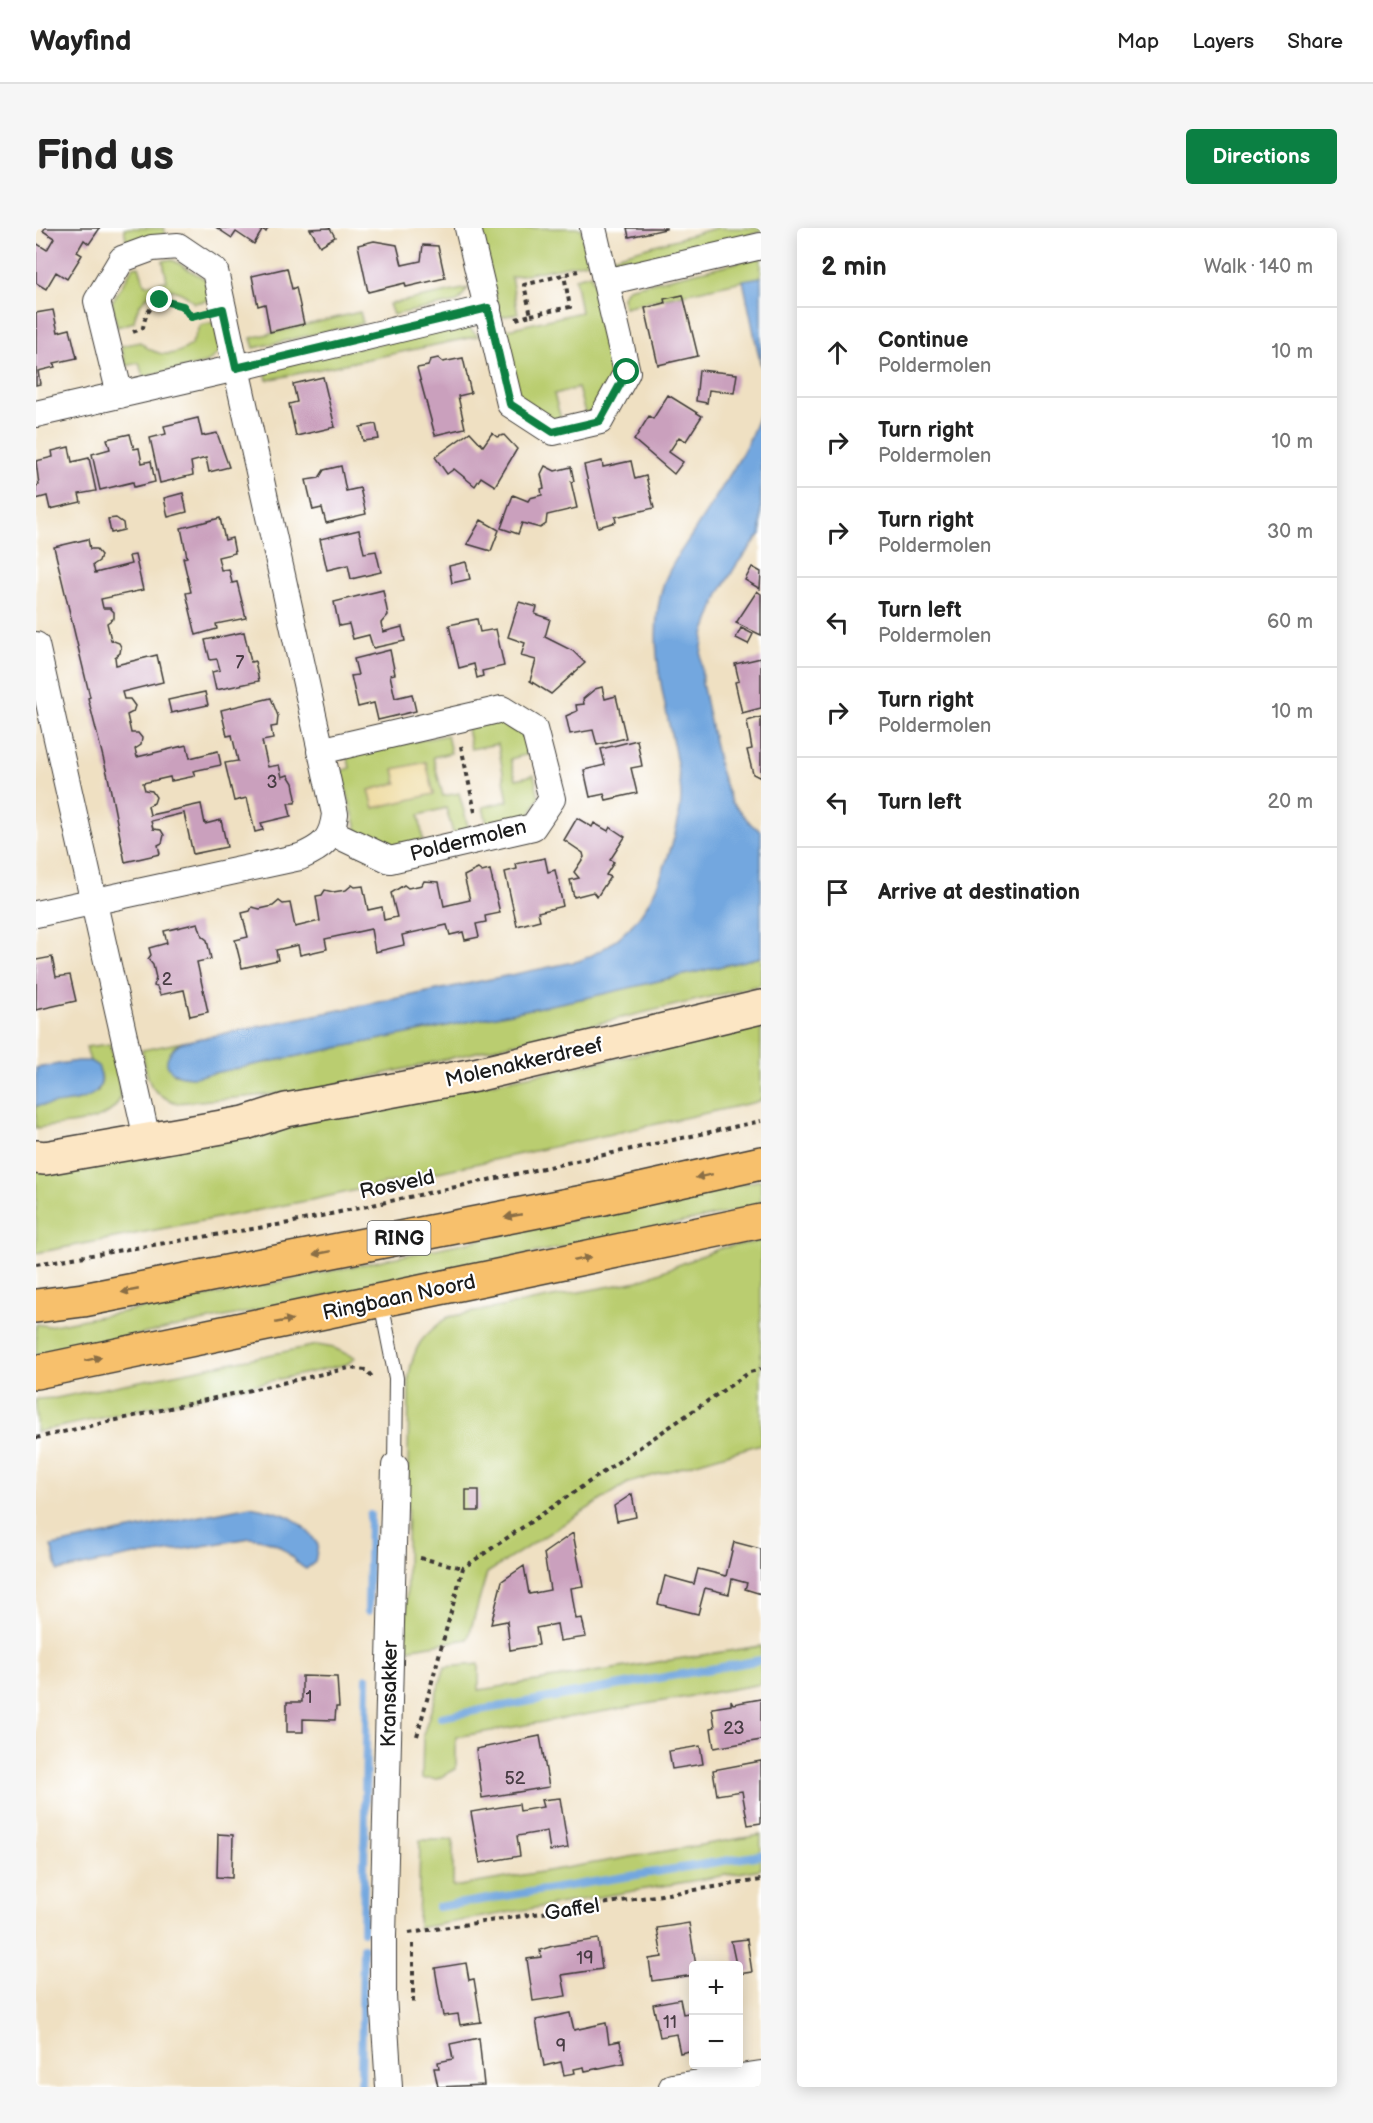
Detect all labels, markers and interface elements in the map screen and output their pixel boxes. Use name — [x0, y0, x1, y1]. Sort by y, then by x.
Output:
text: Wayfind — [30, 25, 131, 58]
text: Map — [1117, 29, 1159, 54]
text: Layers — [1192, 29, 1254, 54]
text: Share — [1287, 29, 1343, 54]
button: Directions — [1186, 129, 1337, 184]
text: Find us — [36, 131, 174, 182]
text: 2 min — [821, 252, 887, 283]
text: Walk · 140 m — [1204, 255, 1313, 279]
route end — [146, 286, 172, 312]
text: Continue — [878, 327, 968, 354]
icon: ahead — [821, 336, 854, 369]
text: 10 m — [1272, 340, 1313, 364]
text: Poldermolen — [878, 354, 991, 378]
route start — [613, 358, 639, 384]
text: Turn right — [878, 417, 974, 444]
icon: right — [821, 426, 854, 459]
text: 10 m — [1272, 430, 1313, 454]
text: Poldermolen — [878, 444, 991, 468]
text: Turn right — [878, 507, 974, 534]
icon: right — [821, 516, 854, 549]
text: 30 m — [1267, 520, 1313, 544]
text: Poldermolen — [878, 534, 991, 558]
text: Turn left — [878, 597, 962, 624]
icon: left — [821, 606, 854, 639]
text: 60 m — [1267, 610, 1313, 634]
text: Poldermolen — [878, 624, 991, 648]
house number: 7 — [236, 652, 245, 673]
text: Turn right — [878, 687, 974, 714]
icon: right — [821, 696, 854, 729]
text: 10 m — [1272, 700, 1313, 724]
text: Poldermolen — [878, 714, 991, 738]
house number: 3 — [266, 772, 278, 793]
icon: left — [821, 786, 854, 819]
text: Turn left — [878, 789, 962, 816]
text: 20 m — [1268, 790, 1313, 814]
street label: Poldermolen — [407, 814, 529, 867]
icon: arrive — [821, 876, 854, 909]
text: Arrive at destination — [878, 879, 1080, 906]
house number: 2 — [162, 969, 173, 990]
street label: Molenakkerdreef — [443, 1032, 606, 1093]
street label: Rosveld — [357, 1164, 437, 1205]
one-way arrow — [694, 1172, 713, 1181]
one-way arrow — [503, 1212, 522, 1221]
road number: RING — [368, 1221, 430, 1255]
one-way arrow — [312, 1249, 331, 1258]
one-way arrow — [572, 1253, 591, 1263]
street label: Ringbaan Noord — [320, 1269, 478, 1326]
one-way arrow — [121, 1287, 140, 1296]
one-way arrow — [275, 1316, 294, 1325]
one-way arrow — [84, 1354, 103, 1363]
street label: Kransakker — [376, 1640, 403, 1748]
house number: 1 — [306, 1687, 312, 1708]
house number: 23 — [723, 1718, 745, 1739]
house number: 52 — [505, 1768, 526, 1789]
street label: Gaffel — [543, 1893, 601, 1926]
house number: 19 — [576, 1948, 594, 1969]
map controls — [689, 1961, 743, 2069]
button: + — [689, 1961, 743, 2015]
house number: 11 — [663, 2012, 677, 2033]
button: − — [689, 2015, 743, 2069]
house number: 9 — [556, 2036, 566, 2057]

